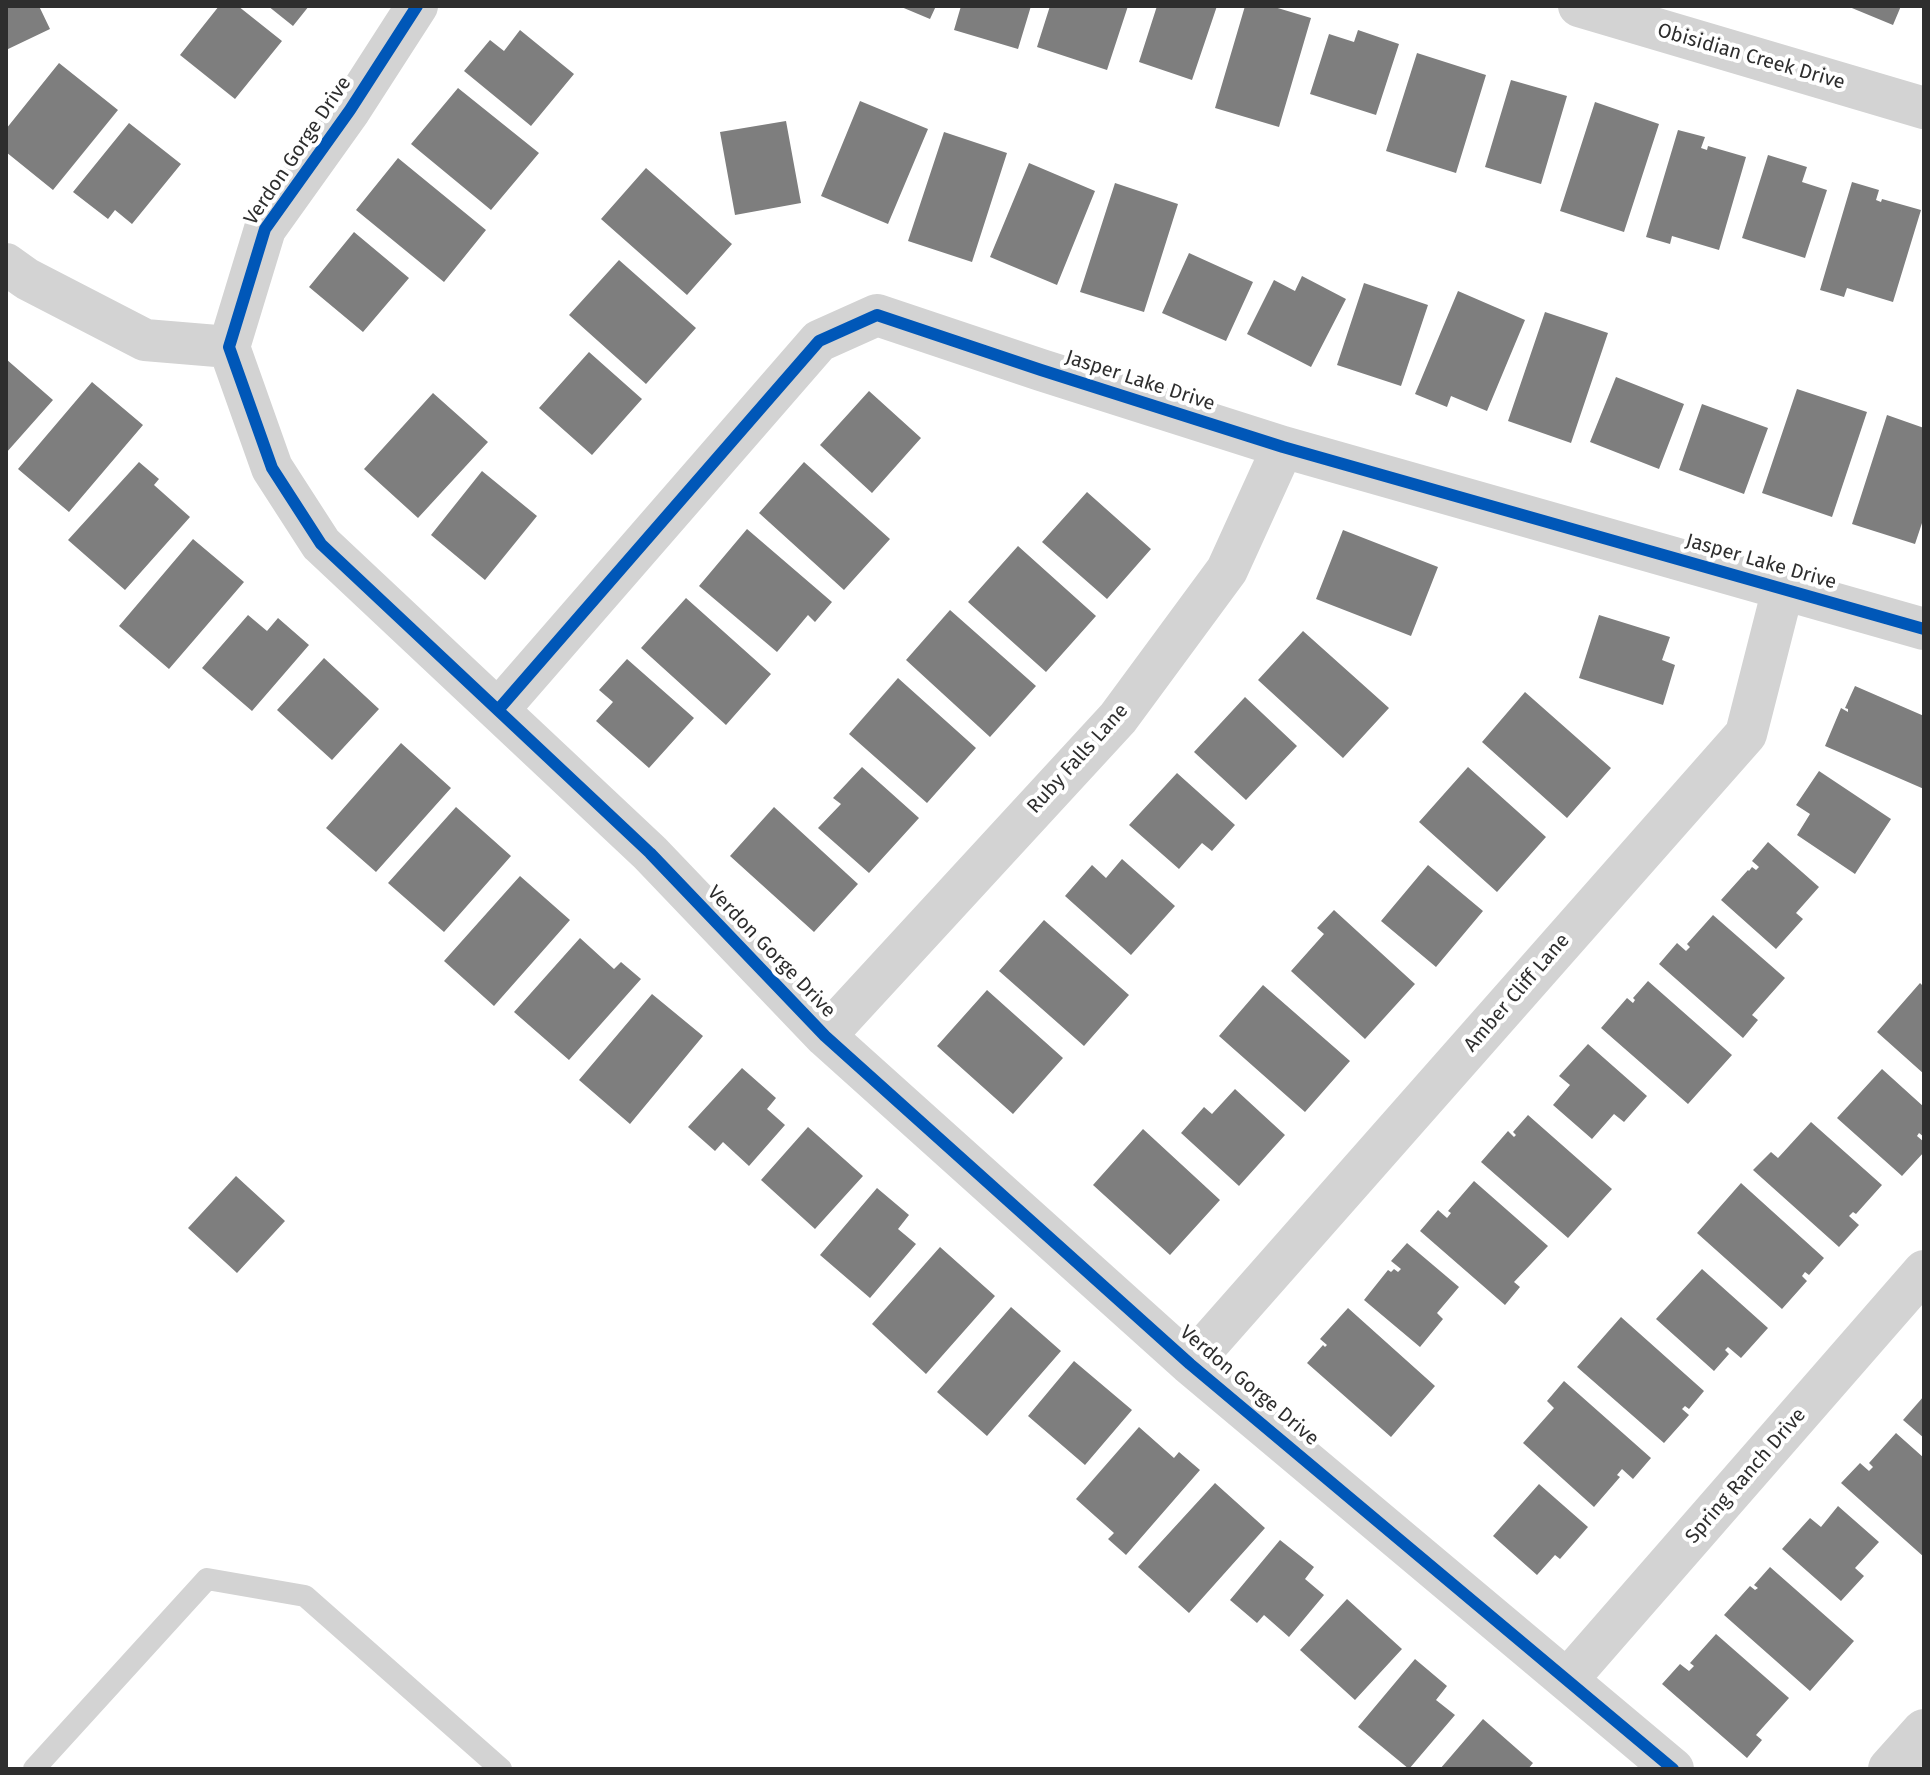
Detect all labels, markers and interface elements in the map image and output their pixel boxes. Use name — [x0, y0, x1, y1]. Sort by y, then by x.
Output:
street label: Obisidian Creek Drive — [1654, 19, 1848, 95]
street label: Verdon Gorge Drive — [239, 72, 357, 230]
street label: Jasper Lake Drive — [1062, 346, 1218, 416]
street label: Jasper Lake Drive — [1683, 529, 1839, 595]
street label: Ruby Falls Lane — [1022, 699, 1134, 819]
street label: Verdon Gorge Drive — [702, 881, 840, 1023]
street label: Amber Cliff Lane — [1459, 929, 1575, 1057]
street label: Verdon Gorge Drive — [1175, 1321, 1323, 1451]
street label: Spring Ranch Drive — [1681, 1403, 1811, 1549]

